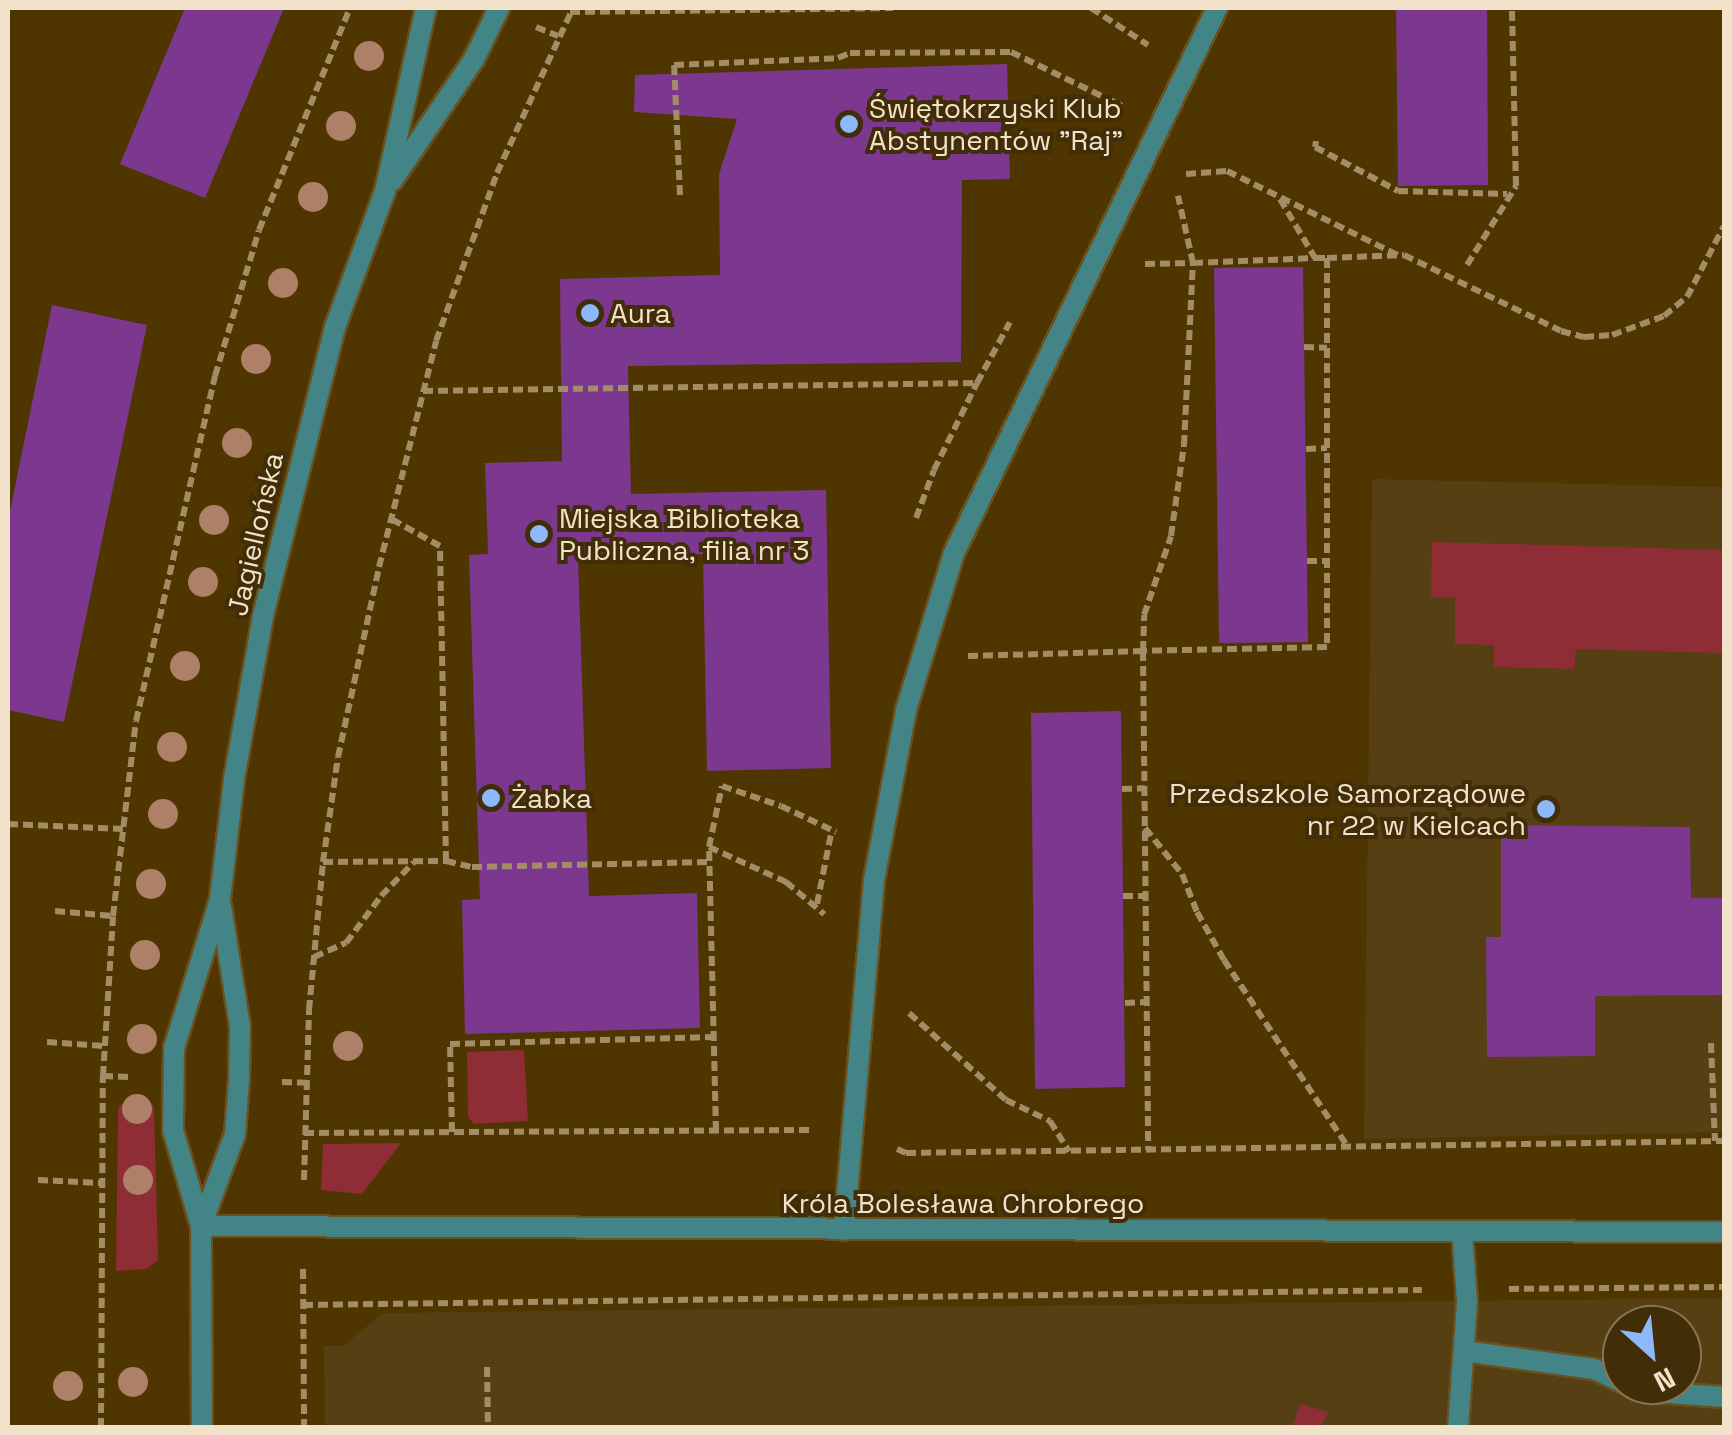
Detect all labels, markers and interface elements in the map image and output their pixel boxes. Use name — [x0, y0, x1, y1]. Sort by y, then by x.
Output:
place label: Świętokrzyski Klub Abstynentów "Raj" — [869, 91, 1123, 157]
marker: Świętokrzyski Klub Abstynentów "Raj" — [838, 113, 860, 135]
place label: Aura — [610, 296, 671, 330]
marker: Aura — [579, 302, 601, 324]
street label: Jagiellońska — [220, 449, 290, 619]
place label: Miejska Biblioteka Publiczna, filia nr 3 — [559, 501, 810, 567]
marker: Miejska Biblioteka Publiczna, filia nr 3 — [528, 523, 550, 545]
place label: Przedszkole Samorządowe nr 22 w Kielcach — [1169, 776, 1526, 842]
place label: Żabka — [511, 781, 592, 815]
marker: Żabka — [480, 787, 502, 809]
marker: Przedszkole Samorządowe nr 22 w Kielcach — [1535, 798, 1557, 820]
street label: Króla Bolesława Chrobrego — [782, 1186, 1144, 1220]
north arrow — [1602, 1305, 1702, 1405]
text: N — [1648, 1360, 1681, 1400]

